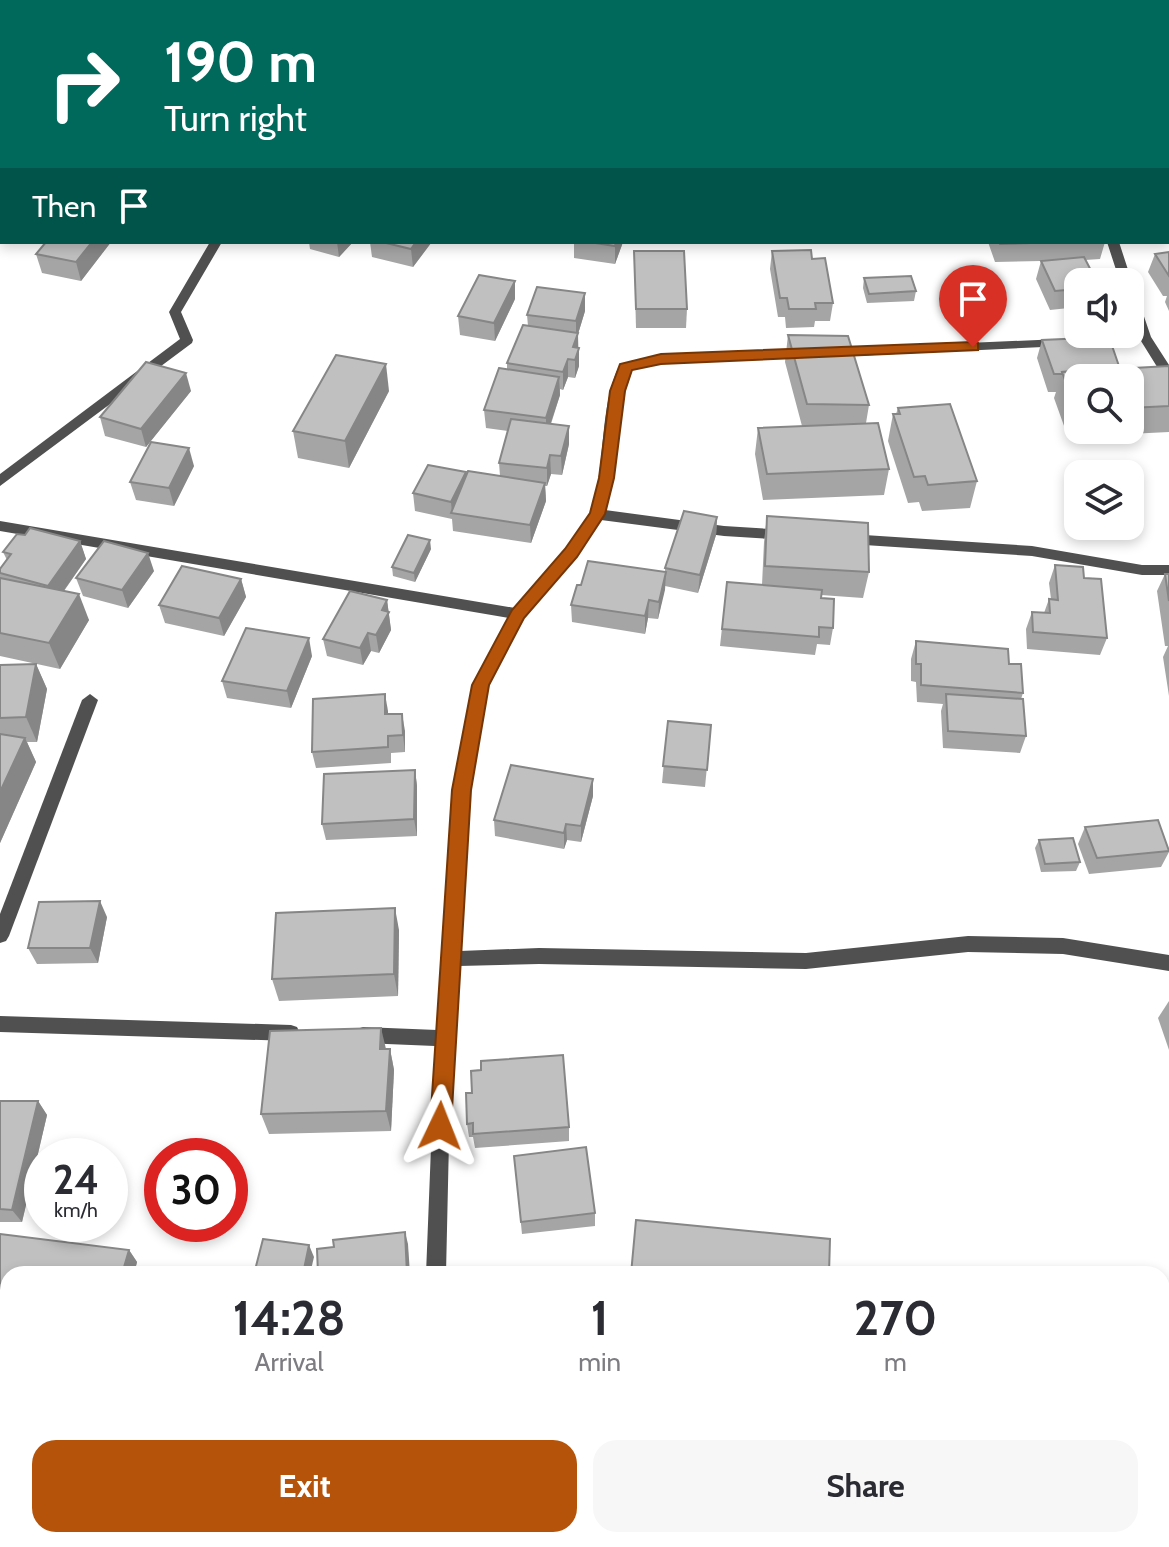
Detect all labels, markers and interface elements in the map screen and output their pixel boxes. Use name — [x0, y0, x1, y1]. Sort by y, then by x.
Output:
text: 190 m — [164, 28, 317, 96]
icon: right — [32, 32, 136, 136]
text: Turn right — [164, 96, 307, 140]
icon: arrive — [112, 184, 156, 228]
text: Then — [32, 188, 96, 225]
pin — [939, 265, 1007, 347]
map controls — [1064, 268, 1144, 540]
button: sound — [1064, 268, 1144, 348]
icon: arrive — [951, 277, 995, 321]
button: search — [1064, 364, 1144, 444]
button: layers — [1064, 460, 1144, 540]
position arrow — [398, 1084, 482, 1168]
speed limit sign: 30 — [144, 1138, 248, 1242]
text: 24 — [53, 1155, 99, 1204]
text: km/h — [54, 1198, 98, 1222]
text: 14:28 — [233, 1289, 345, 1347]
text: 1 — [591, 1289, 608, 1347]
text: 270 — [854, 1289, 937, 1347]
text: Arrival — [254, 1346, 324, 1378]
text: min — [578, 1346, 621, 1378]
text: m — [884, 1346, 907, 1378]
button: Exit — [32, 1440, 577, 1532]
button: Share — [593, 1440, 1138, 1532]

